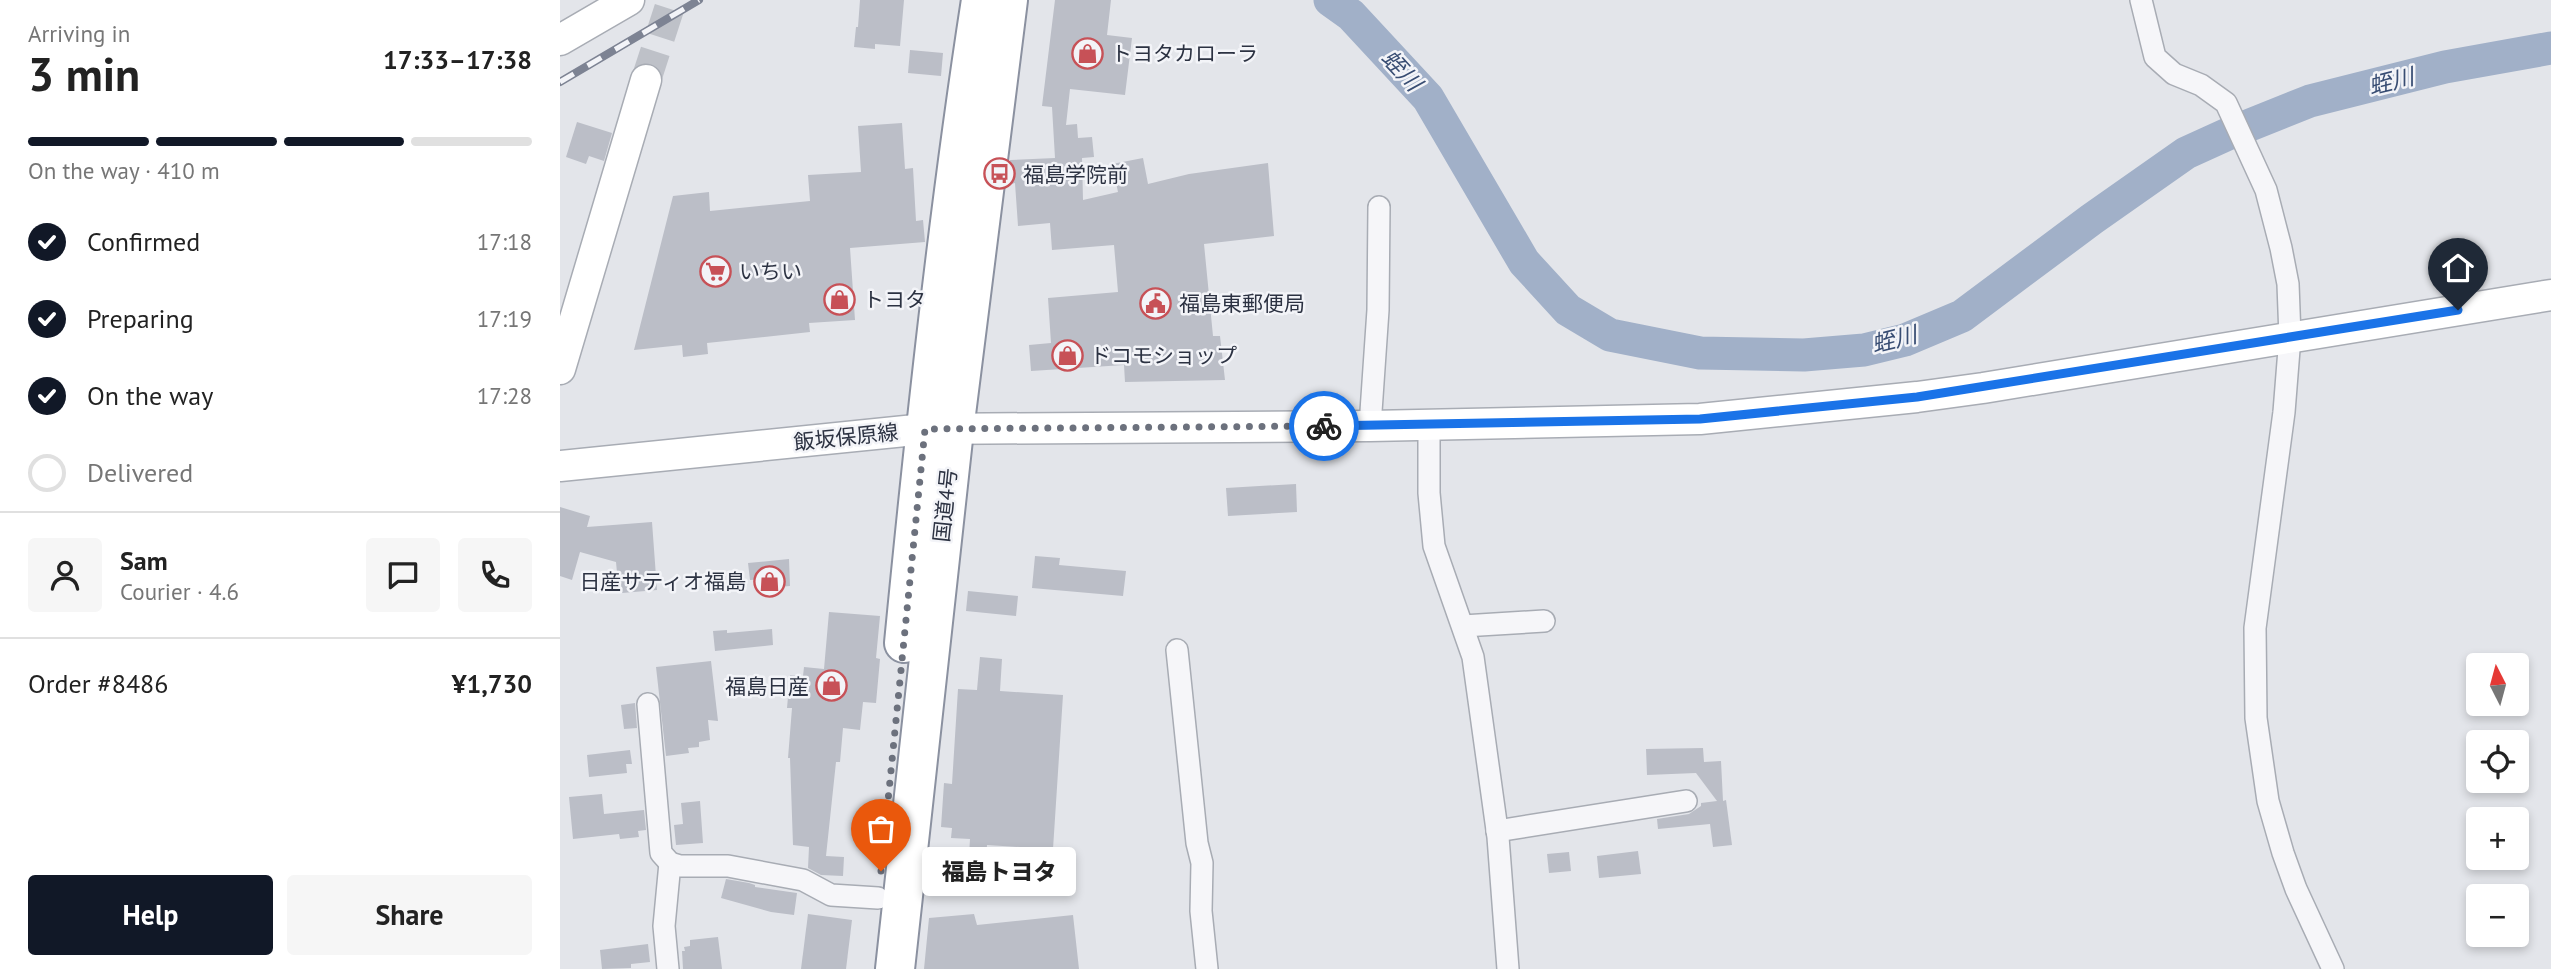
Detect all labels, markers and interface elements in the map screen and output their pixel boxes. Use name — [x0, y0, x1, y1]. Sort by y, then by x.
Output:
text: Arriving in — [28, 19, 130, 48]
shop icon: トヨタカローラ — [1071, 36, 1105, 70]
place label: トヨタカローラ — [1111, 40, 1258, 67]
text: 17:33–17:38 — [383, 43, 532, 76]
water label: 蛭川 — [1376, 43, 1430, 99]
text: 3 min — [28, 44, 140, 104]
water label: 蛭川 — [2365, 61, 2420, 101]
text: On the way · 410 m — [28, 156, 220, 185]
bus stop icon: 福島学院前 — [983, 157, 1017, 191]
place label: 福島学院前 — [1023, 161, 1128, 188]
icon: check — [28, 223, 66, 261]
text: Confirmed — [87, 225, 200, 258]
text: 17:18 — [477, 227, 532, 256]
pin — [2428, 238, 2488, 310]
icon: home — [2439, 249, 2477, 287]
supermarket icon: いちい — [699, 254, 733, 288]
place label: いちい — [739, 258, 802, 285]
shop icon: トヨタ — [823, 282, 857, 316]
place label: トヨタ — [863, 286, 926, 313]
public building icon: 福島東郵便局 — [1139, 286, 1173, 320]
place label: 福島東郵便局 — [1179, 290, 1305, 317]
icon: check — [28, 300, 66, 338]
text: Preparing — [87, 302, 194, 335]
text: 17:19 — [477, 304, 532, 333]
water label: 蛭川 — [1868, 319, 1923, 359]
shop icon: ドコモショップ — [1050, 338, 1084, 372]
place label: ドコモショップ — [1090, 342, 1237, 369]
icon: check — [28, 377, 66, 415]
text: On the way — [87, 379, 213, 412]
text: 17:28 — [477, 381, 532, 410]
courier — [1289, 391, 1359, 461]
icon: bike — [1305, 407, 1343, 445]
street label: 飯坂保原線 — [792, 418, 900, 456]
text: Delivered — [87, 456, 193, 489]
street label: 国道4号 — [928, 467, 962, 543]
button: person — [28, 538, 102, 612]
button: chat — [366, 538, 440, 612]
button: phone — [458, 538, 532, 612]
text: Sam — [120, 544, 168, 577]
shop icon: 日産サティオ福島 — [752, 564, 786, 598]
place label: 日産サティオ福島 — [579, 568, 746, 595]
text: Courier · 4.6 — [120, 577, 239, 606]
north arrow — [2466, 653, 2529, 716]
map controls — [2466, 653, 2529, 947]
text: Order #8486 — [28, 667, 168, 700]
text: ¥1,730 — [452, 667, 532, 700]
shop icon: 福島日産 — [815, 669, 849, 703]
place label: 福島日産 — [725, 673, 809, 700]
button: locate — [2466, 730, 2529, 793]
pin — [851, 799, 911, 871]
button: + — [2466, 807, 2529, 870]
icon: bag — [862, 810, 900, 848]
callout: 福島トヨタ — [923, 846, 1077, 896]
text: 福島トヨタ — [942, 857, 1057, 886]
button: Help — [28, 875, 273, 955]
button: Share — [287, 875, 532, 955]
button: − — [2466, 884, 2529, 947]

